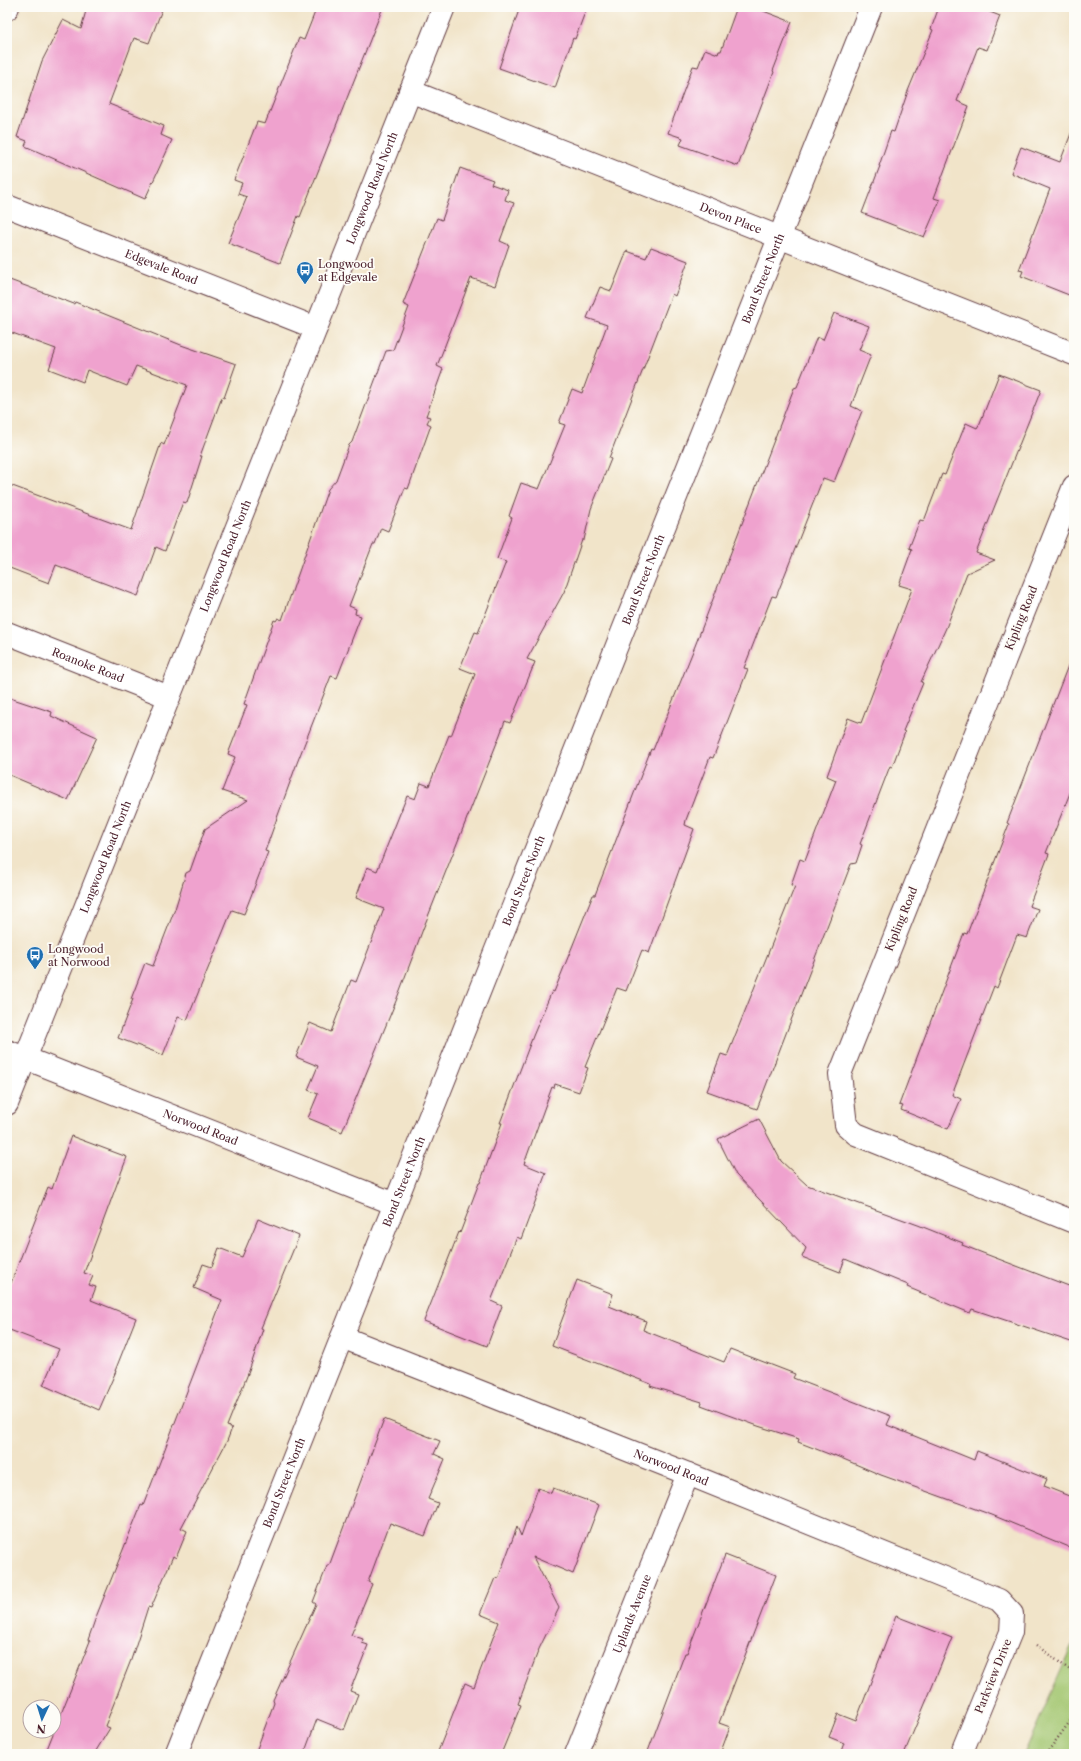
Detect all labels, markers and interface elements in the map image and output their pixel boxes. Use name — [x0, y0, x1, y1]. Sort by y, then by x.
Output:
street label: Longwood Road North — [343, 130, 401, 246]
street label: Devon Place — [698, 199, 764, 237]
street label: Bond Street North — [739, 231, 787, 326]
street label: Edgevale Road — [123, 246, 200, 288]
place label: Longwood at Edgevale — [318, 257, 377, 284]
bus stop icon: Longwood at Edgevale — [295, 260, 315, 285]
street label: Longwood Road North — [197, 498, 254, 614]
street label: Bond Street North — [619, 532, 668, 627]
street label: Kipling Road — [1002, 584, 1040, 652]
street label: Roanoke Road — [50, 644, 126, 686]
street label: Longwood Road North — [77, 799, 134, 915]
street label: Bond Street North — [499, 833, 548, 928]
street label: Kipling Road — [882, 885, 920, 953]
place label: Longwood at Norwood — [48, 942, 110, 969]
bus stop icon: Longwood at Norwood — [25, 945, 45, 970]
street label: Norwood Road — [161, 1106, 240, 1148]
street label: Bond Street North — [379, 1134, 428, 1229]
street label: Bond Street North — [260, 1435, 308, 1530]
street label: Norwood Road — [632, 1446, 711, 1489]
street label: Uplands Avenue — [610, 1572, 654, 1655]
street label: Parkview Drive — [972, 1637, 1014, 1715]
north arrow — [22, 1699, 62, 1739]
text: N — [36, 1722, 47, 1736]

